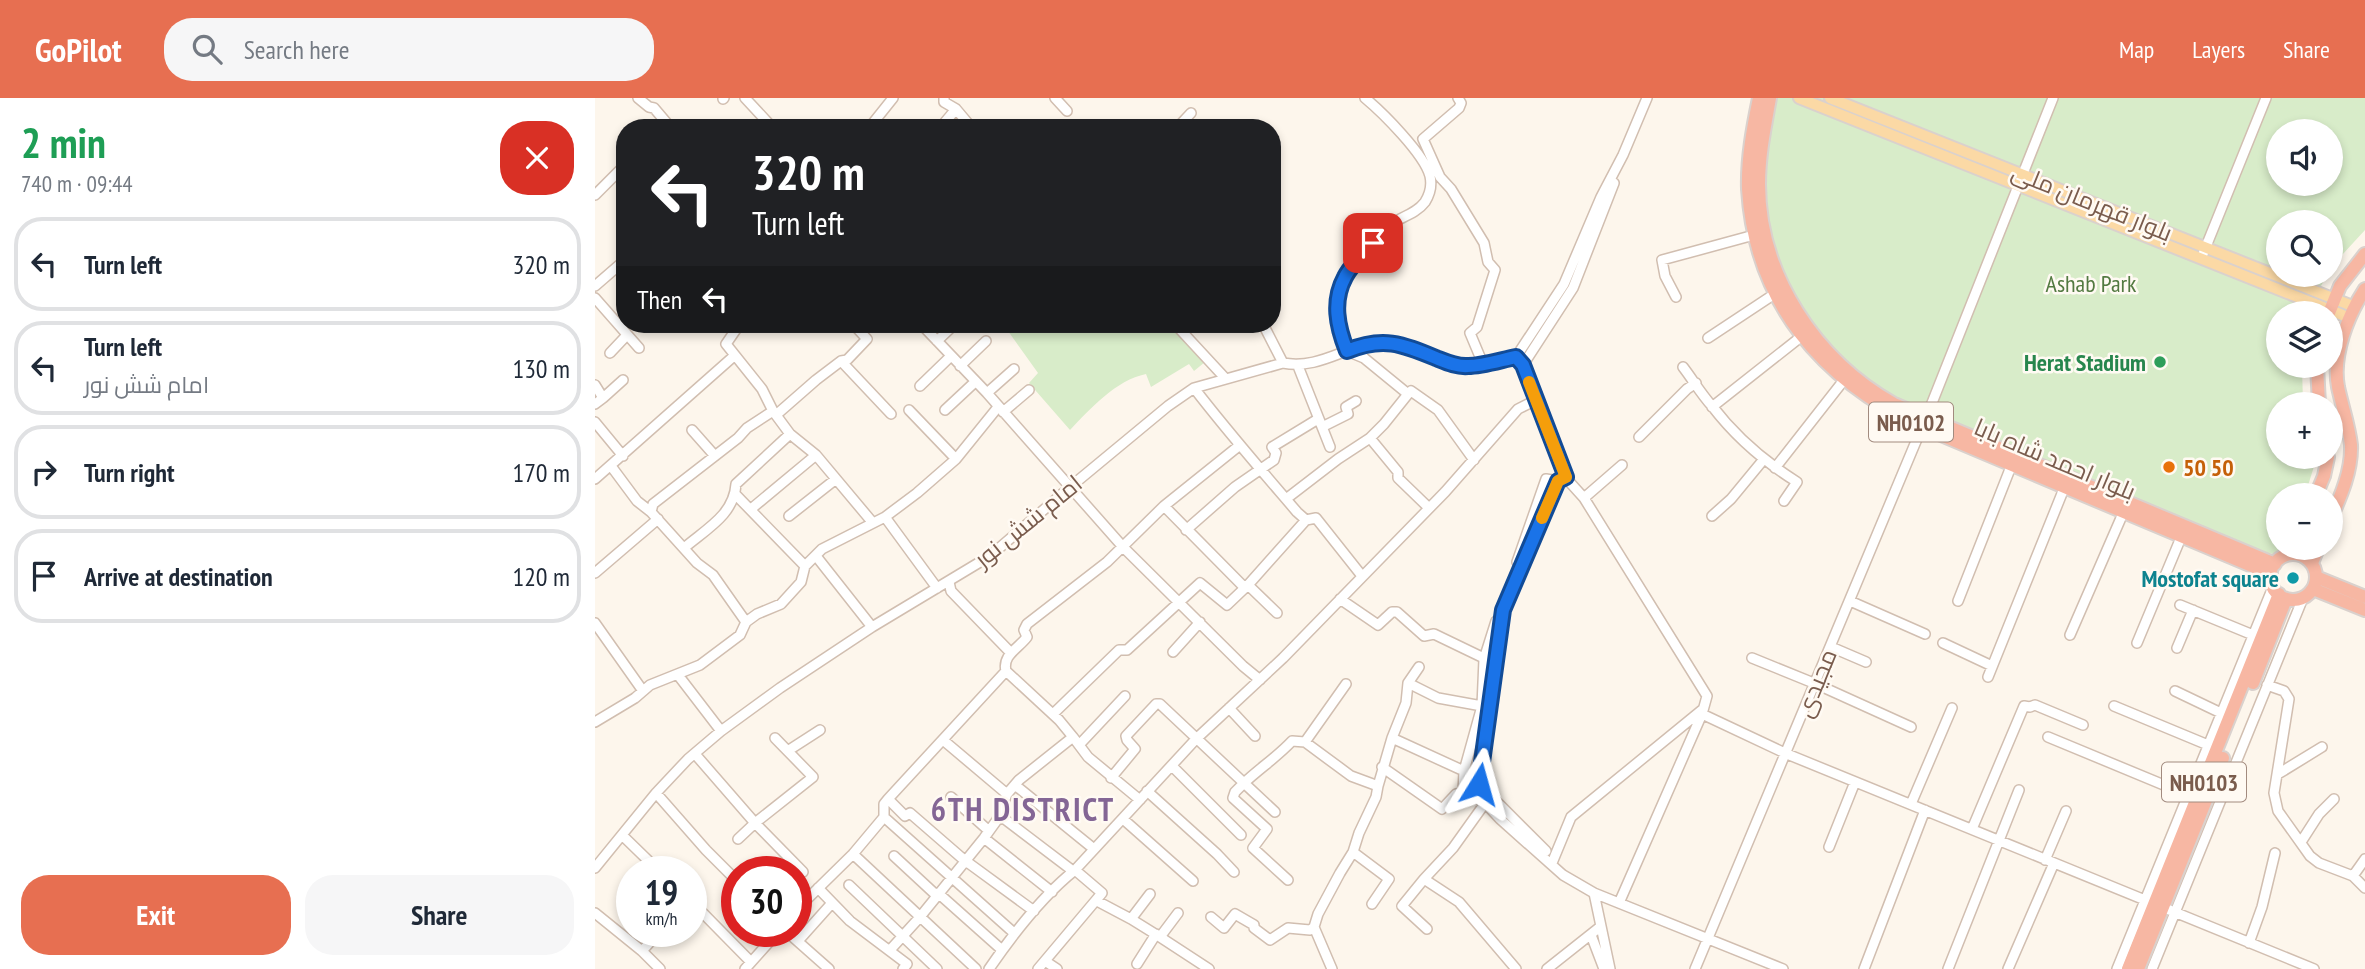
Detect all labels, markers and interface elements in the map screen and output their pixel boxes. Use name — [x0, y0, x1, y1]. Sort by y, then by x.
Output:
search box — [164, 18, 654, 81]
text: GoPilot — [35, 28, 122, 71]
icon: search — [188, 30, 226, 68]
text: Search here — [244, 33, 349, 66]
text: Map — [2119, 34, 2154, 65]
text: Layers — [2192, 34, 2245, 65]
text: Share — [2283, 34, 2330, 65]
text: 2 min — [21, 115, 106, 170]
map controls — [2266, 119, 2343, 560]
button: sound — [2266, 119, 2343, 196]
button: close — [500, 121, 574, 195]
text: 320 m — [752, 140, 865, 204]
icon: left — [637, 147, 728, 238]
street label: بلوار قهرمان ملی — [2007, 156, 2177, 248]
text: 740 m · 09:44 — [21, 169, 133, 198]
text: Turn left — [752, 202, 844, 244]
button: search — [2266, 210, 2343, 287]
pin — [1343, 213, 1403, 273]
icon: arrive — [1354, 224, 1392, 262]
icon: left — [25, 245, 63, 283]
text: Turn left — [84, 248, 162, 281]
text: 320 m — [512, 248, 570, 281]
park label: Ashab Park — [2046, 268, 2137, 299]
icon: left — [696, 280, 734, 318]
text: Then — [637, 283, 682, 316]
button: layers — [2266, 301, 2343, 378]
text: Turn left — [84, 330, 162, 363]
place label: Herat Stadium — [2024, 347, 2146, 378]
icon: left — [25, 349, 63, 387]
text: 130 m — [512, 352, 570, 385]
marker: Herat Stadium — [2152, 354, 2168, 370]
text: امام شش نور — [84, 370, 209, 399]
button: + — [2266, 392, 2343, 469]
road number: NH0102 — [1869, 402, 1953, 442]
street label: بلوار احمد شاه بابا — [1970, 411, 2140, 507]
place label: 50 50 — [2183, 452, 2234, 483]
icon: right — [25, 453, 63, 491]
text: Turn right — [84, 456, 175, 489]
text: 170 m — [512, 456, 570, 489]
marker: 50 50 — [2161, 459, 2177, 475]
street label: امام شش نور — [966, 468, 1089, 576]
button: − — [2266, 483, 2343, 560]
icon: arrive — [25, 557, 63, 595]
text: Arrive at destination — [84, 560, 273, 593]
text: 120 m — [512, 560, 570, 593]
place label: Mostofat square — [2141, 563, 2279, 594]
marker: Mostofat square — [2285, 570, 2301, 586]
street label: مجیدی — [1788, 644, 1844, 722]
position arrow — [1442, 747, 1516, 821]
road number: NH0103 — [2162, 762, 2246, 802]
district label: 6TH DISTRICT — [931, 788, 1115, 830]
speed limit sign: 30 — [721, 856, 812, 947]
text: 19 — [645, 869, 678, 915]
button: Exit — [21, 875, 291, 955]
button: Share — [305, 875, 574, 955]
text: km/h — [646, 907, 677, 930]

